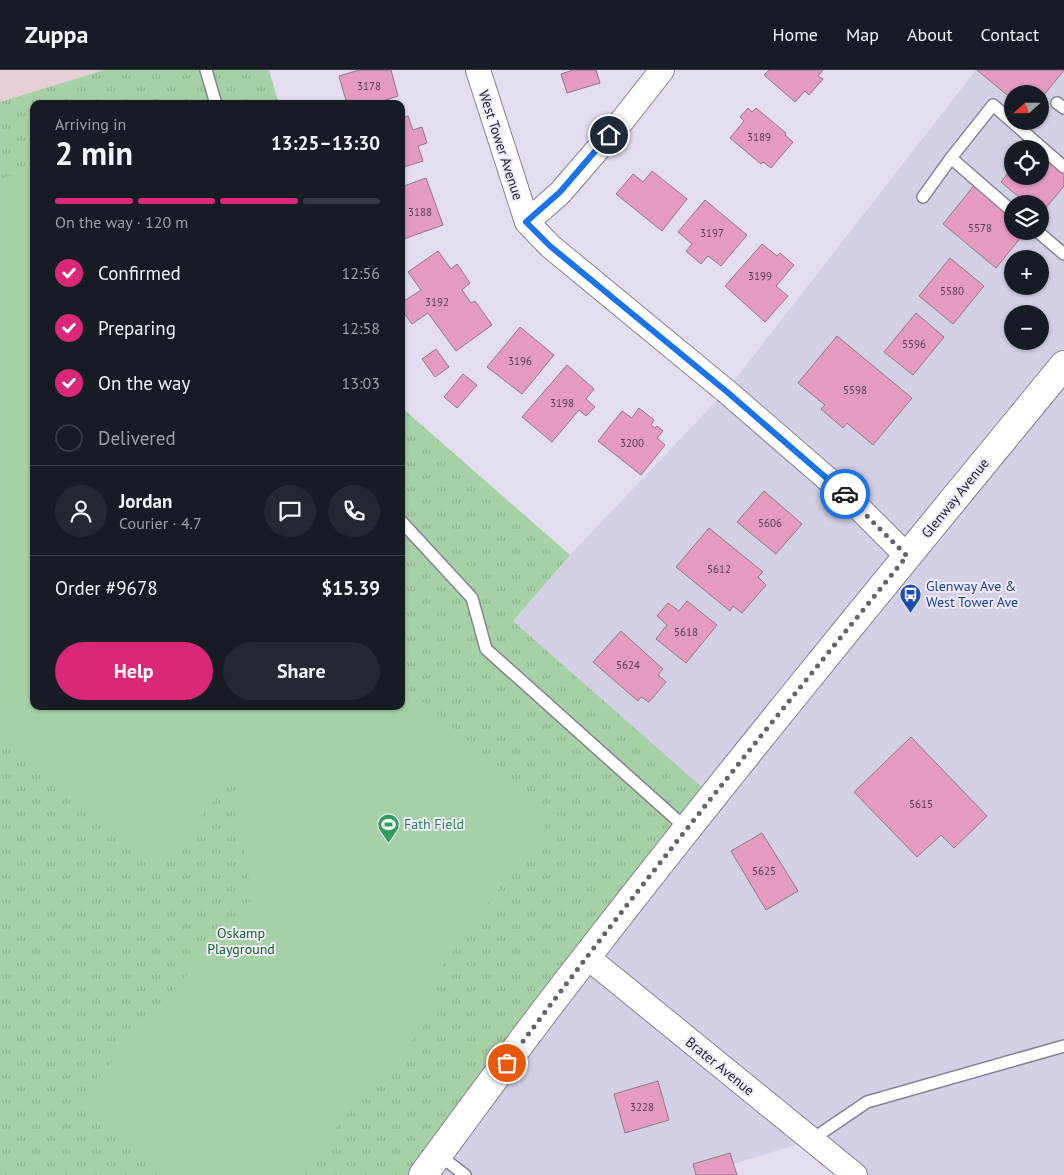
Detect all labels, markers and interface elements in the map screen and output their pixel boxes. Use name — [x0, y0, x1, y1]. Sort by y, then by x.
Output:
text: Zuppa — [25, 19, 88, 50]
text: Home — [772, 23, 818, 46]
text: Map — [846, 23, 879, 46]
text: About — [907, 23, 953, 46]
text: Contact — [981, 23, 1039, 46]
house number: 3178 — [357, 79, 381, 93]
north arrow — [1004, 85, 1049, 130]
map controls — [1004, 85, 1049, 350]
street label: West Tower Avenue — [475, 88, 527, 202]
text: Arriving in — [55, 114, 126, 134]
pin — [588, 114, 630, 156]
icon: home — [595, 121, 623, 149]
house number: 3189 — [747, 130, 771, 144]
text: 13:25–13:30 — [271, 131, 380, 155]
text: 2 min — [55, 132, 133, 174]
button: locate — [1004, 140, 1049, 185]
button: layers — [1004, 195, 1049, 240]
house number: 3188 — [408, 205, 432, 219]
text: On the way · 120 m — [55, 212, 188, 232]
house number: 5578 — [968, 221, 992, 235]
house number: 3197 — [700, 226, 724, 240]
button: + — [1004, 250, 1049, 295]
icon: check — [55, 259, 83, 287]
text: Confirmed — [98, 261, 181, 285]
text: 12:56 — [342, 263, 380, 283]
house number: 3199 — [748, 269, 772, 283]
house number: 5580 — [940, 284, 964, 298]
house number: 3192 — [425, 295, 449, 309]
button: − — [1004, 305, 1049, 350]
icon: check — [55, 314, 83, 342]
text: Preparing — [98, 316, 176, 340]
text: 12:58 — [342, 318, 380, 338]
house number: 5596 — [902, 337, 926, 351]
house number: 3196 — [508, 354, 532, 368]
icon: check — [55, 369, 83, 397]
text: On the way — [98, 371, 190, 395]
text: 13:03 — [342, 373, 380, 393]
house number: 5598 — [843, 383, 867, 397]
house number: 3198 — [550, 396, 574, 410]
text: Delivered — [98, 426, 176, 450]
house number: 3200 — [620, 436, 644, 450]
street label: Glenway Avenue — [917, 454, 993, 542]
courier — [820, 469, 870, 519]
icon: car — [831, 480, 859, 508]
button: person — [55, 485, 107, 537]
button: chat — [264, 485, 316, 537]
button: phone — [328, 485, 380, 537]
text: Jordan — [119, 489, 172, 513]
text: Courier · 4.7 — [119, 513, 202, 533]
house number: 5606 — [758, 516, 782, 530]
house number: 5612 — [707, 562, 731, 576]
text: Order #9678 — [55, 576, 158, 600]
text: $15.39 — [321, 576, 380, 600]
place label: Glenway Ave & West Tower Ave — [926, 577, 1018, 611]
bus stop icon: Glenway Ave & West Tower Ave — [898, 582, 922, 613]
house number: 5618 — [674, 625, 698, 639]
button: Help — [55, 642, 213, 700]
button: Share — [223, 642, 380, 700]
house number: 5624 — [616, 658, 640, 672]
house number: 5615 — [909, 797, 933, 811]
sports icon: Fath Field — [376, 812, 400, 843]
place label: Fath Field — [404, 815, 464, 833]
house number: 5625 — [752, 864, 776, 878]
park label: Oskamp Playground — [207, 924, 275, 958]
street label: Brater Avenue — [682, 1033, 758, 1099]
pin — [486, 1042, 528, 1084]
icon: bag — [493, 1049, 521, 1077]
house number: 3228 — [630, 1100, 654, 1114]

